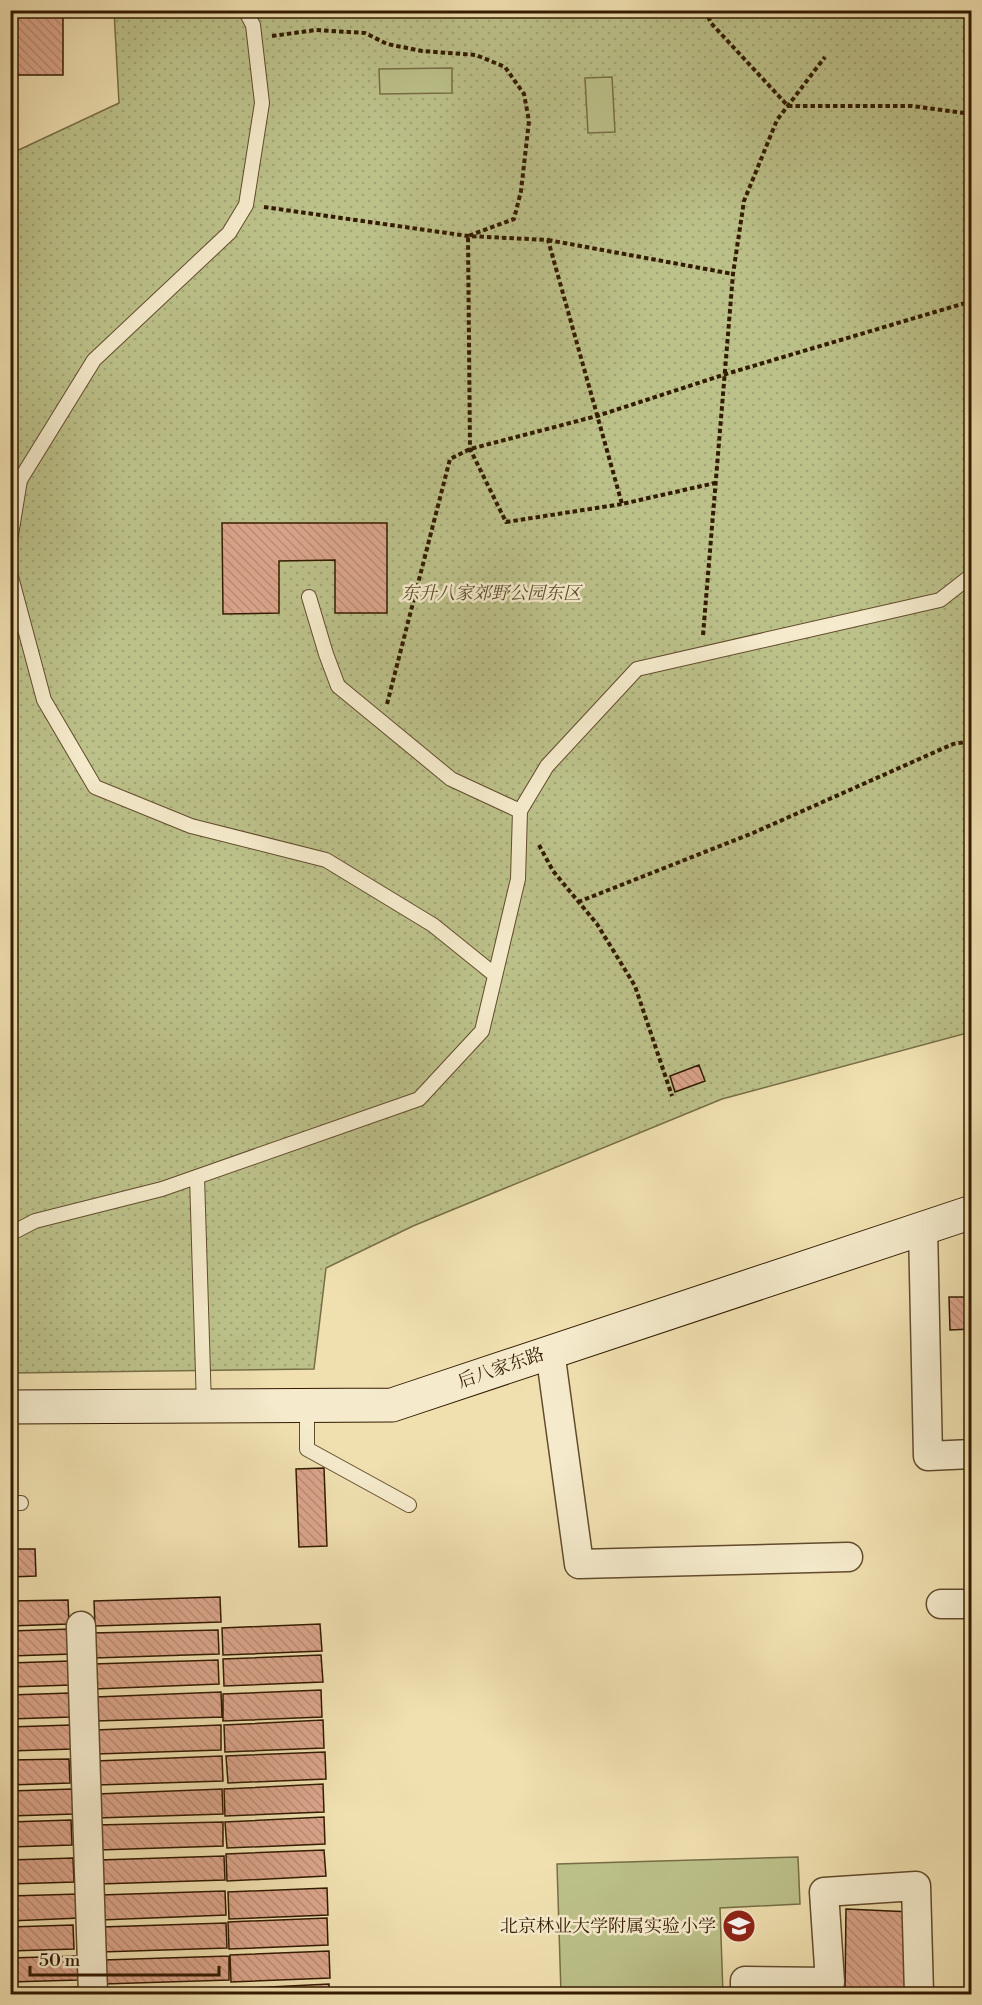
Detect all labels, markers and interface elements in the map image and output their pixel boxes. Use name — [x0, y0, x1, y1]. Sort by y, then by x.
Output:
park label: 东升八家郊野公园东区 — [401, 582, 583, 605]
street label: 后八家东路 — [455, 1342, 547, 1394]
school or university icon: 北京林业大学附属实验小学 — [721, 1908, 757, 1944]
place label: 北京林业大学附属实验小学 — [500, 1915, 716, 1938]
scale bar — [30, 1939, 219, 1977]
text: 50 m — [39, 1949, 81, 1972]

